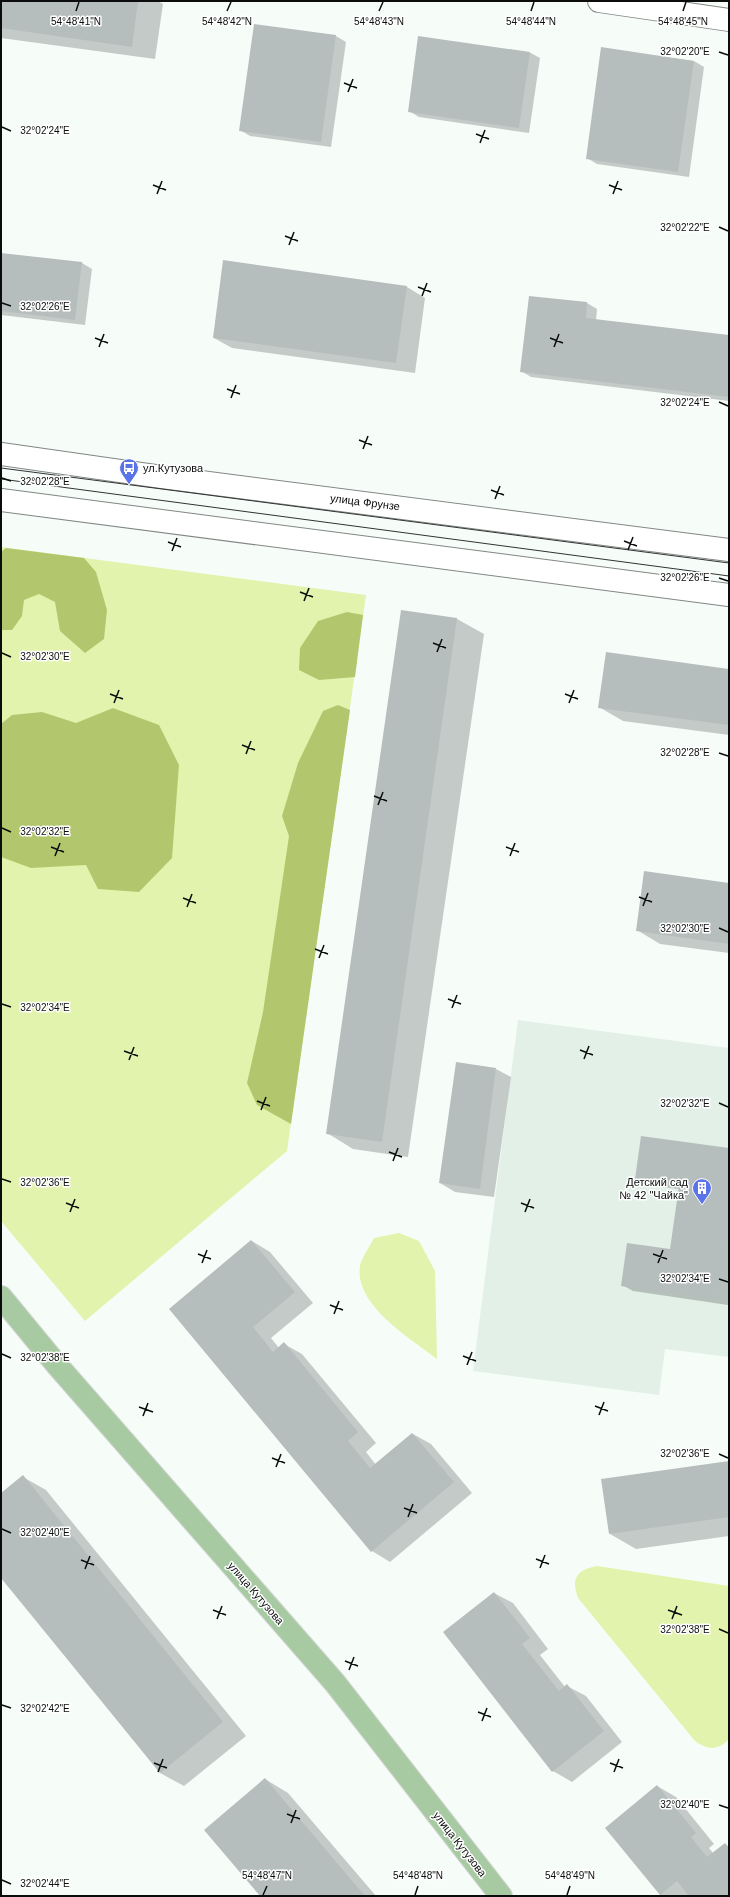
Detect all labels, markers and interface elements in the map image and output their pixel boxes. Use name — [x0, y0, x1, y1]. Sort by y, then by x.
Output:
text: 54°48'41"N — [51, 16, 101, 27]
text: 54°48'42"N — [202, 16, 252, 27]
text: 54°48'43"N — [354, 16, 404, 27]
text: 54°48'44"N — [506, 16, 556, 27]
text: 54°48'45"N — [658, 16, 708, 27]
text: 32°02'20"E — [660, 46, 710, 57]
text: 32°02'24"E — [20, 125, 70, 136]
text: 32°02'22"E — [660, 222, 710, 233]
text: 32°02'26"E — [20, 301, 70, 312]
text: 32°02'24"E — [660, 397, 710, 408]
bus stop icon: ул.Кутузова — [118, 457, 140, 485]
place label: ул.Кутузова — [143, 462, 204, 474]
text: 32°02'28"E — [20, 476, 70, 487]
street label: улица Фрунзе — [329, 492, 401, 512]
text: 32°02'26"E — [660, 572, 710, 583]
text: 32°02'30"E — [20, 651, 70, 662]
text: 32°02'28"E — [660, 747, 710, 758]
text: 32°02'32"E — [20, 826, 70, 837]
text: 32°02'30"E — [660, 923, 710, 934]
text: 32°02'34"E — [20, 1002, 70, 1013]
text: 32°02'32"E — [660, 1098, 710, 1109]
place label: Детский сад № 42 "Чайка" — [619, 1176, 689, 1201]
text: 32°02'36"E — [20, 1177, 70, 1188]
building icon: Детский сад № 42 "Чайка" — [691, 1177, 713, 1205]
text: 32°02'34"E — [660, 1273, 710, 1284]
text: 32°02'38"E — [20, 1352, 70, 1363]
text: 32°02'36"E — [660, 1448, 710, 1459]
text: 32°02'40"E — [20, 1527, 70, 1538]
street label: улица Кутузова — [226, 1559, 287, 1627]
text: 32°02'38"E — [660, 1624, 710, 1635]
text: 32°02'42"E — [20, 1703, 70, 1714]
text: 32°02'40"E — [660, 1799, 710, 1810]
street label: улица Кутузова — [431, 1809, 490, 1879]
text: 54°48'47"N — [242, 1870, 292, 1881]
text: 54°48'48"N — [393, 1870, 443, 1881]
text: 54°48'49"N — [545, 1870, 595, 1881]
text: 32°02'44"E — [20, 1878, 70, 1889]

